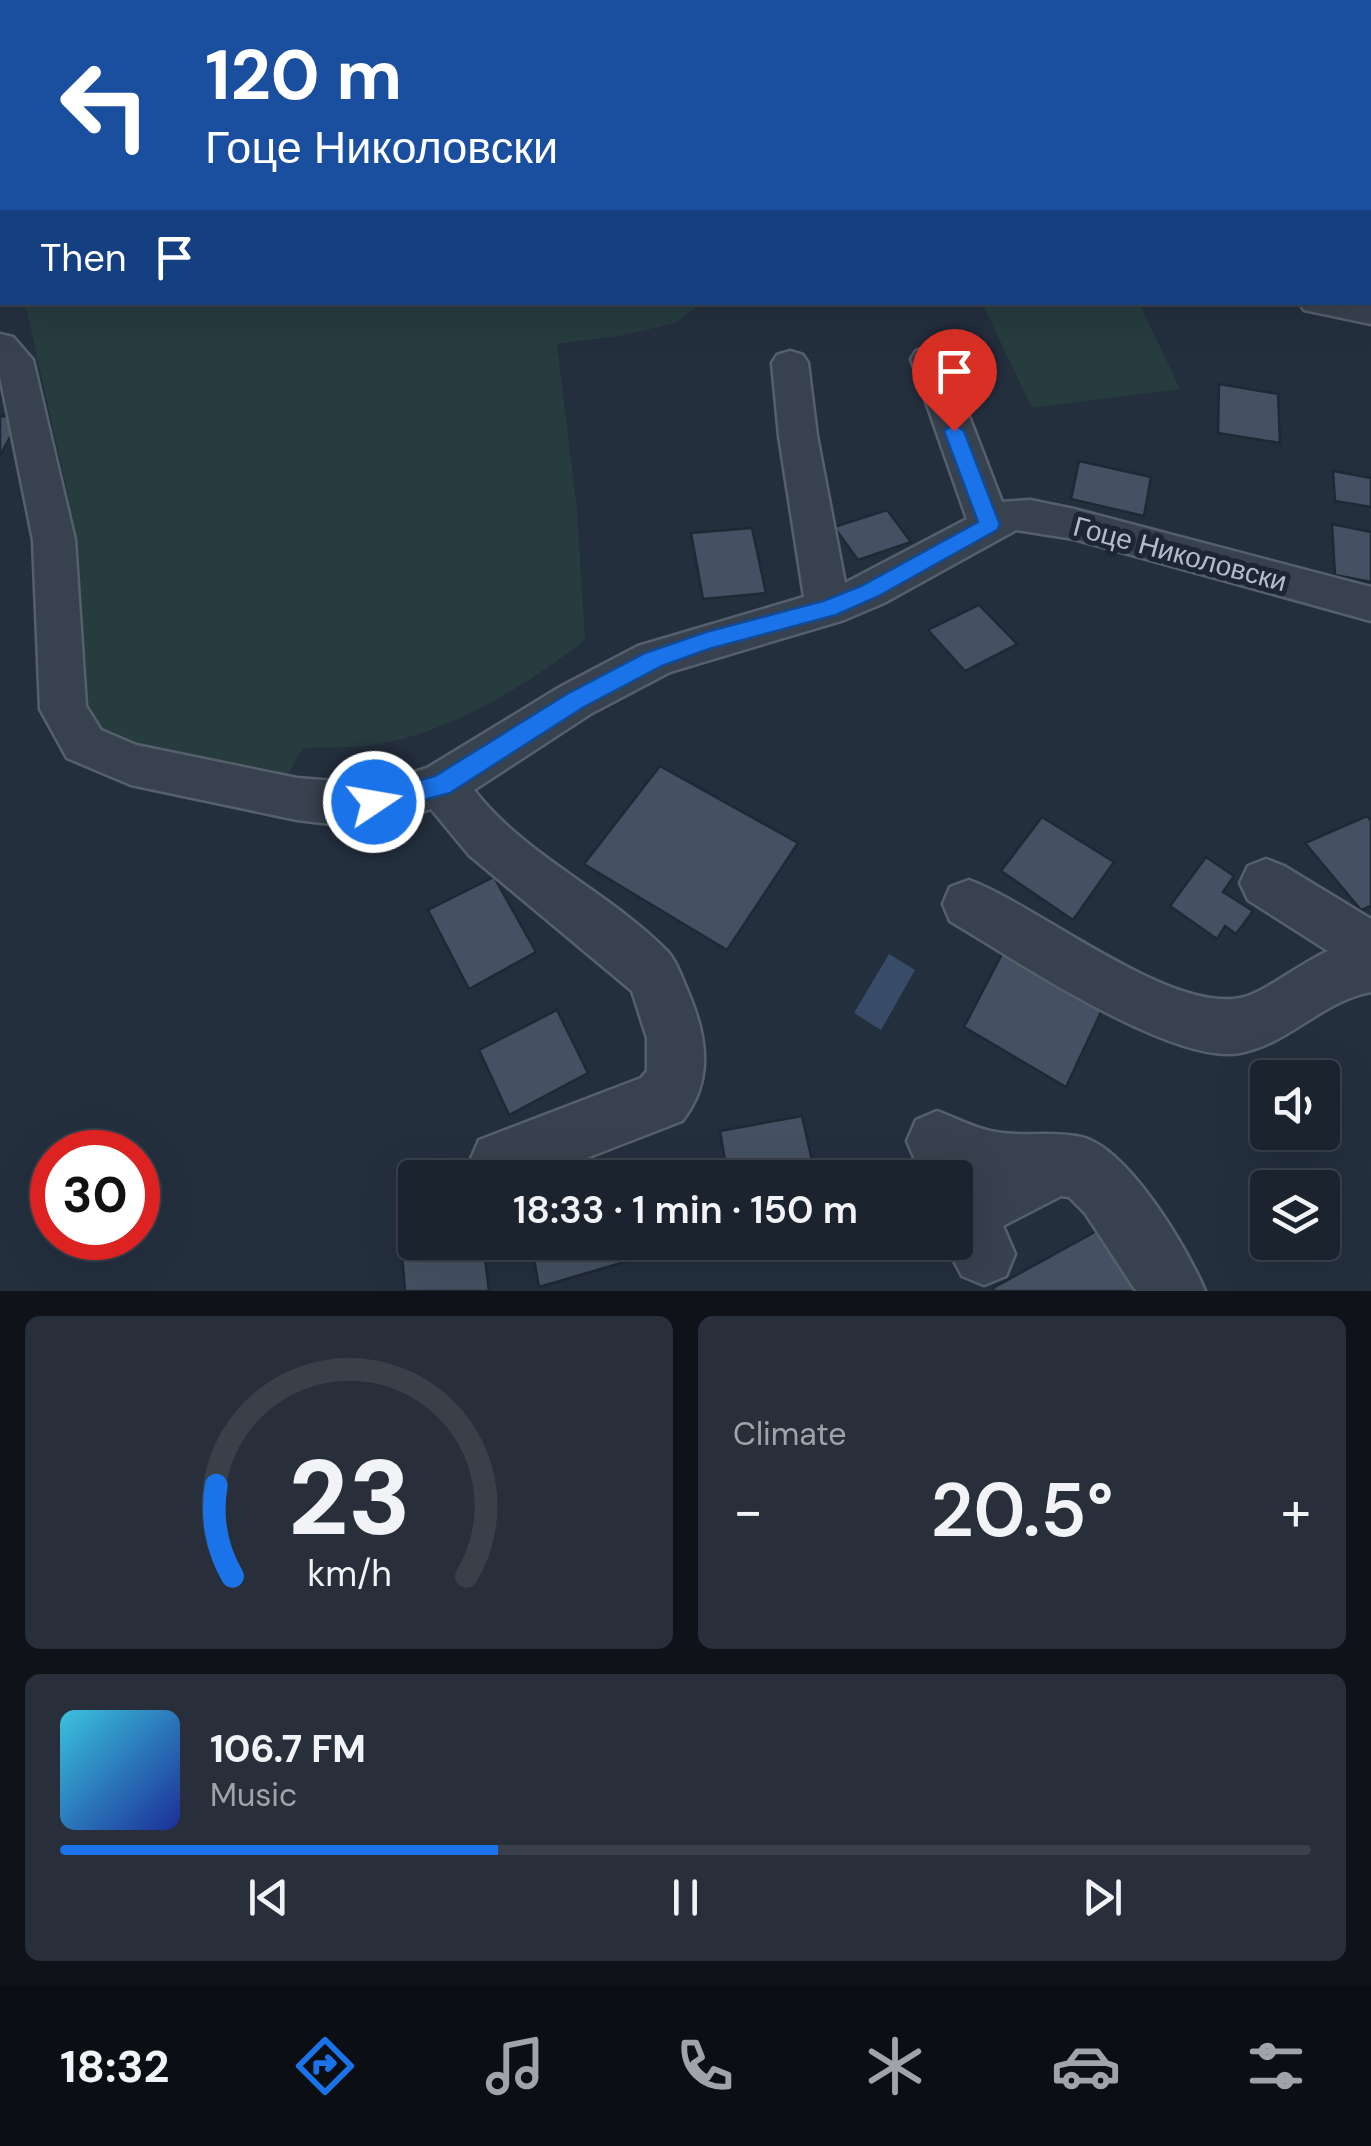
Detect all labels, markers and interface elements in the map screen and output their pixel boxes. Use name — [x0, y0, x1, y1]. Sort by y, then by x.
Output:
text: 120 m — [205, 30, 402, 121]
icon: left — [40, 40, 170, 170]
text: Гоце Николовски — [205, 118, 558, 177]
icon: arrive — [147, 230, 202, 285]
text: Then — [40, 233, 127, 283]
pin — [912, 329, 997, 432]
icon: arrive — [927, 344, 982, 399]
street label: Гоце Николовски — [1069, 508, 1291, 600]
position arrow — [322, 750, 426, 854]
map controls — [1250, 1060, 1340, 1260]
button: sound — [1250, 1060, 1340, 1150]
speed limit sign: 30 — [30, 1130, 160, 1260]
button: layers — [1250, 1170, 1340, 1260]
text: 18:33 · 1 min · 150 m — [513, 1185, 858, 1235]
text: Climate — [733, 1413, 847, 1455]
text: 23 — [288, 1431, 410, 1566]
text: 20.5° — [930, 1462, 1114, 1559]
text: − — [733, 1475, 763, 1547]
text: + — [1281, 1475, 1311, 1547]
text: km/h — [307, 1551, 391, 1597]
text: 106.7 FM — [210, 1724, 366, 1774]
text: Music — [210, 1774, 297, 1816]
icon: previous — [241, 1870, 296, 1925]
icon: pause — [658, 1870, 713, 1925]
icon: next — [1075, 1870, 1130, 1925]
icon: directions — [290, 2031, 360, 2101]
icon: music — [480, 2031, 550, 2101]
icon: phone — [670, 2031, 740, 2101]
icon: climate — [860, 2031, 930, 2101]
icon: car — [1051, 2031, 1121, 2101]
icon: filters — [1241, 2031, 1311, 2101]
text: 18:32 — [60, 2037, 170, 2096]

